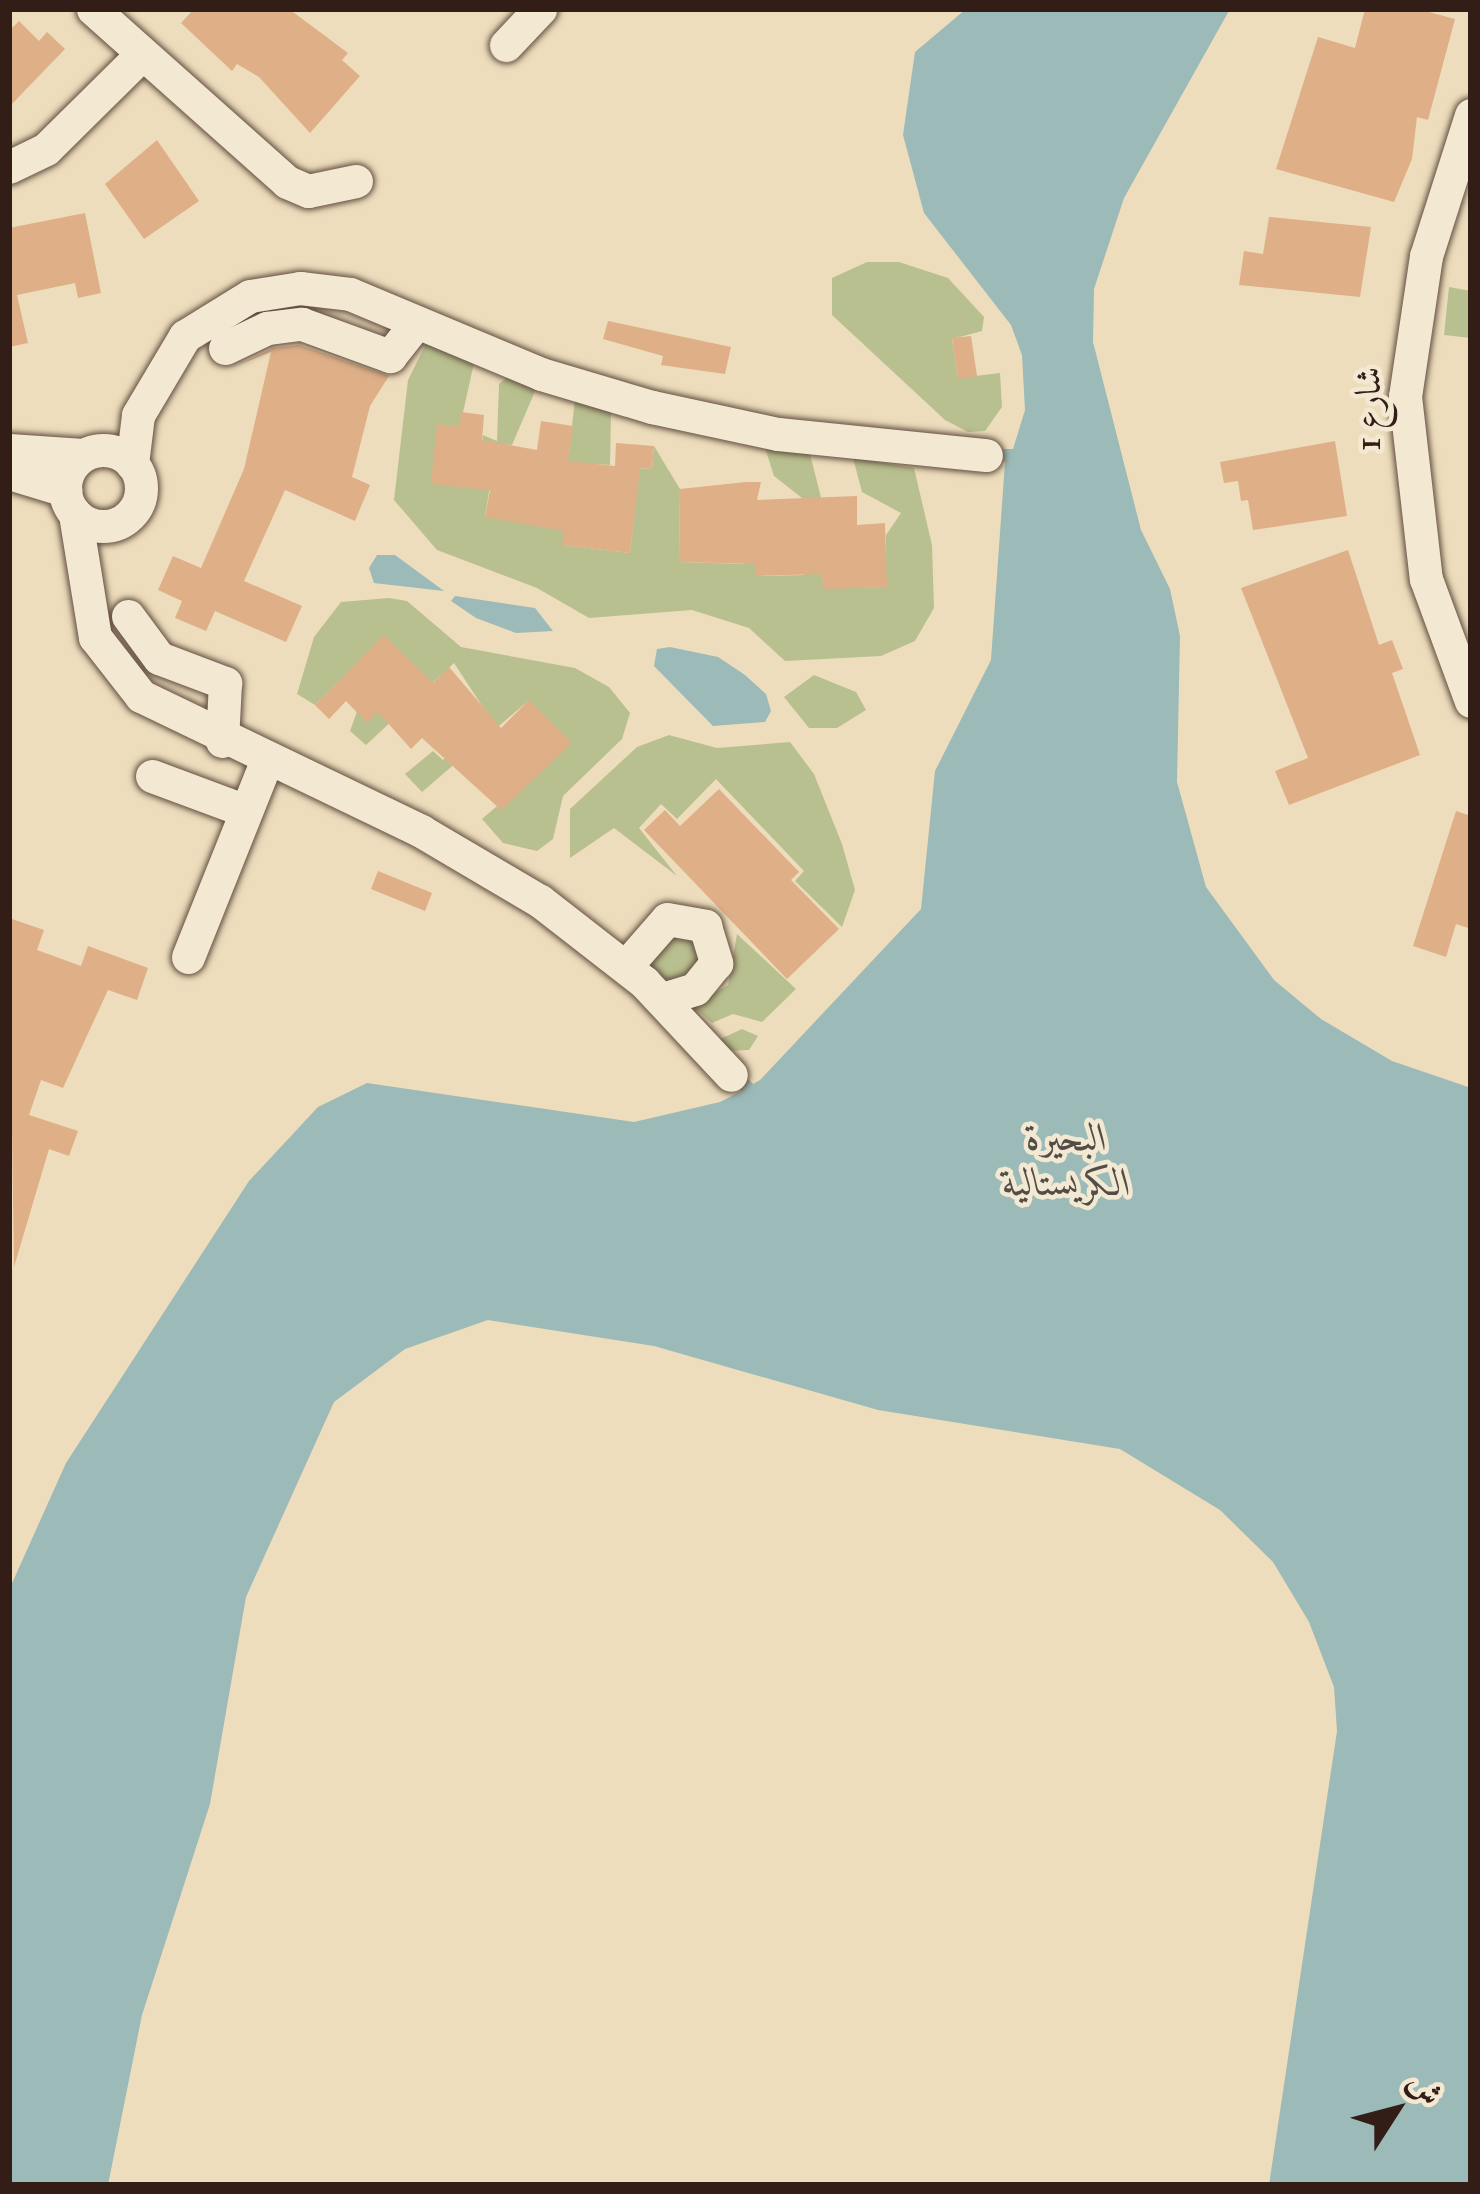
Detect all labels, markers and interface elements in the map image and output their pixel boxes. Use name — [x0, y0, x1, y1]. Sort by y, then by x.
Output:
street label: شارع 1 — [1347, 367, 1391, 451]
water label: البحيرة الكريستالية — [1003, 1115, 1131, 1206]
north arrow — [1336, 2050, 1456, 2170]
text: ش — [1399, 2064, 1451, 2114]

